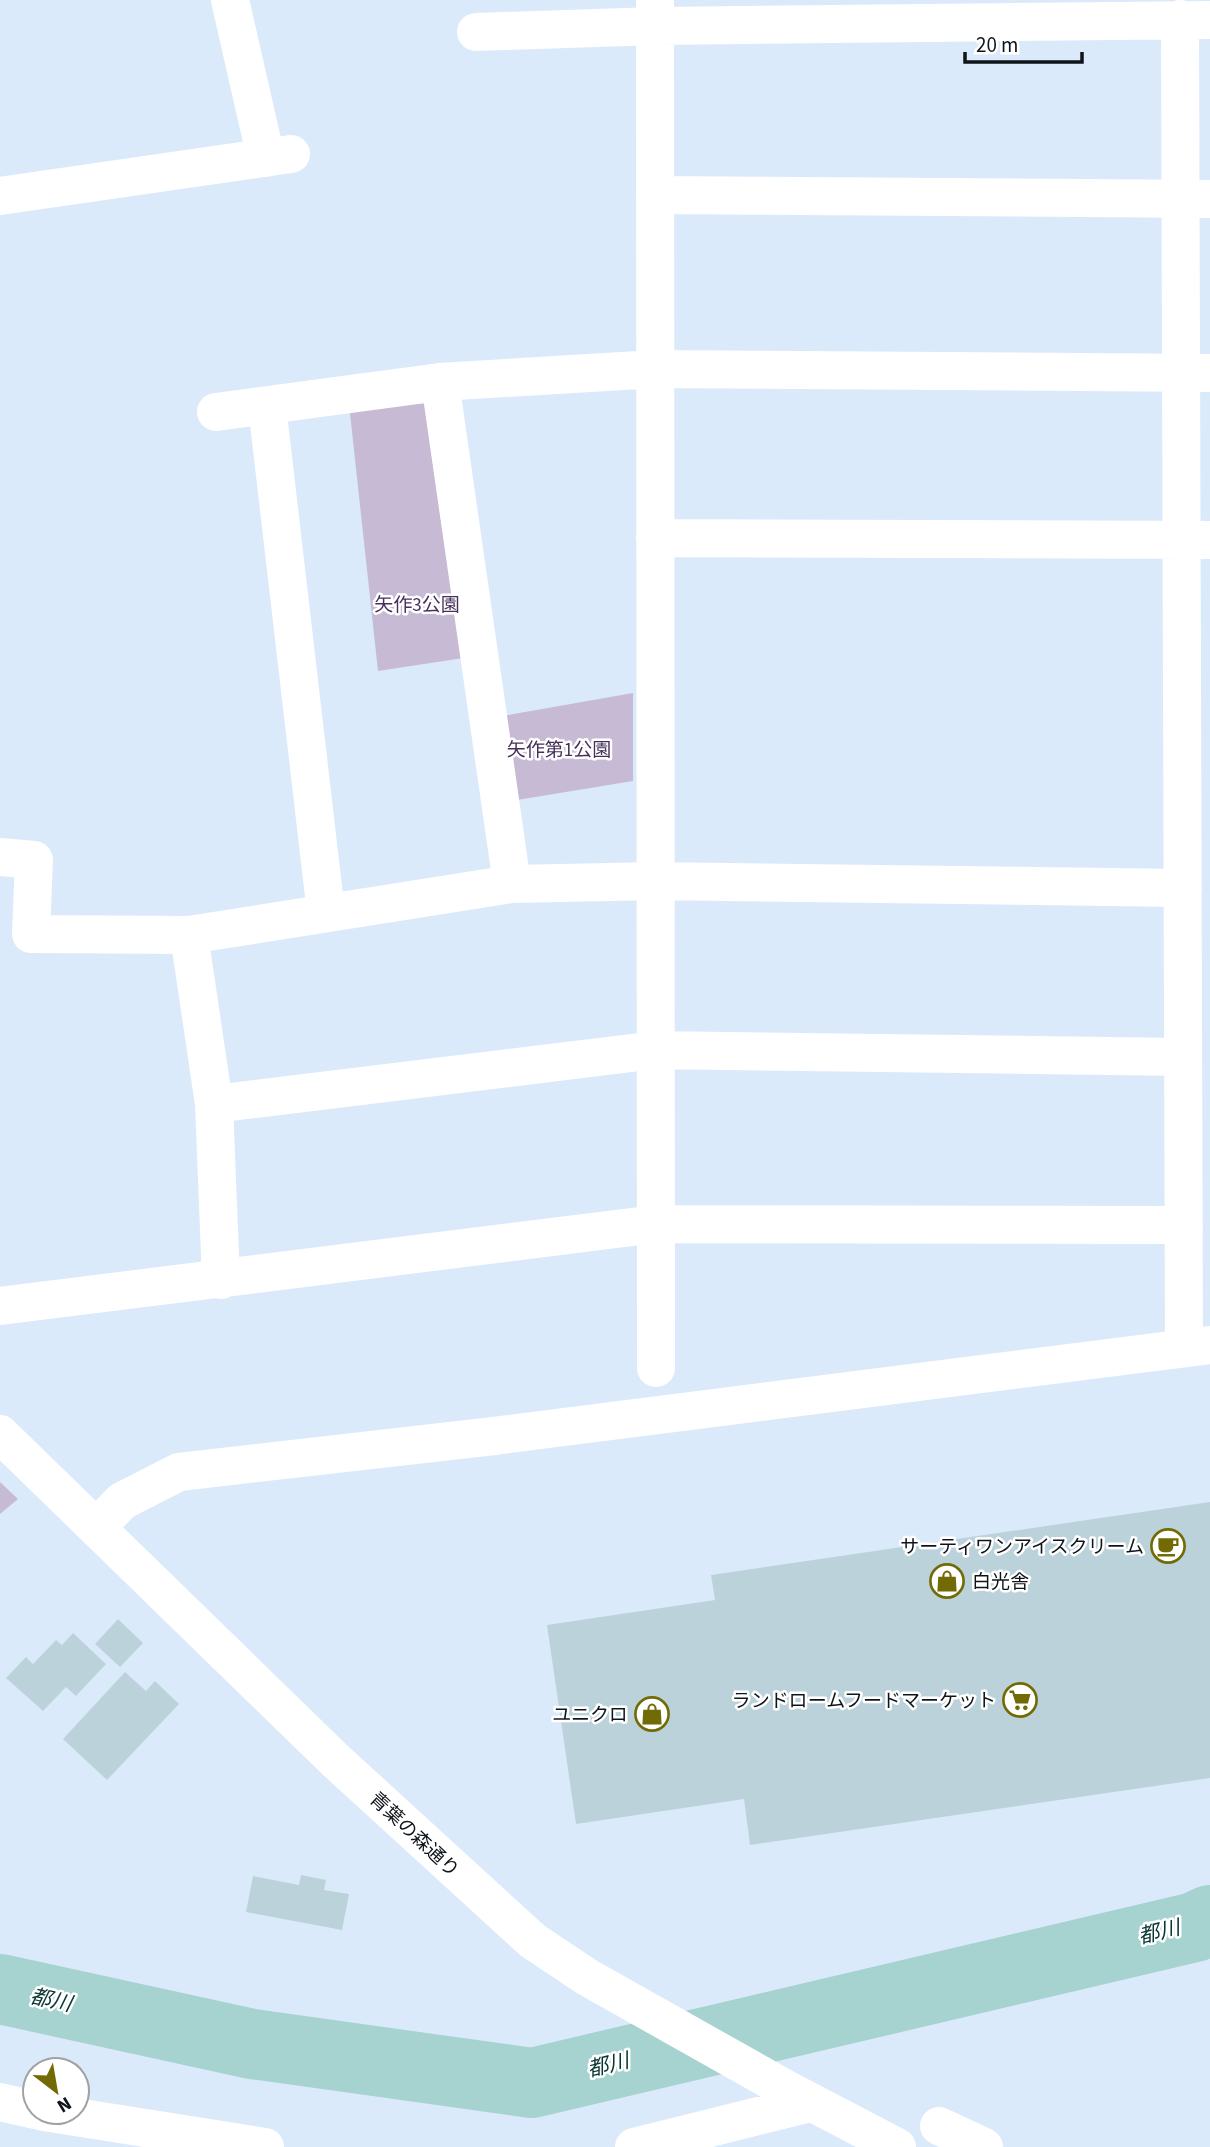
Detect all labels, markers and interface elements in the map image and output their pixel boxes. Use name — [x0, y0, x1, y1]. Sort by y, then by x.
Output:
scale bar — [965, 21, 1082, 65]
text: 20 m — [976, 30, 1018, 60]
park label: 矢作3公園 — [374, 592, 460, 619]
park label: 矢作第1公園 — [507, 737, 611, 764]
cafe icon: サーティワンアイスクリーム — [1149, 1527, 1187, 1565]
place label: サーティワンアイスクリーム — [900, 1534, 1144, 1561]
shop icon: 白光舎 — [928, 1562, 966, 1600]
place label: 白光舎 — [972, 1569, 1029, 1596]
supermarket icon: ランドロームフードマーケット — [1001, 1681, 1039, 1719]
place label: ランドロームフードマーケット — [732, 1688, 996, 1715]
shop icon: ユニクロ — [633, 1695, 671, 1733]
place label: ユニクロ — [552, 1702, 628, 1729]
street label: 青葉の森通り — [363, 1786, 465, 1884]
water label: 都川 — [1135, 1912, 1185, 1952]
water label: 都川 — [27, 1981, 77, 2019]
water label: 都川 — [584, 2045, 634, 2085]
north arrow — [21, 2056, 91, 2126]
text: N — [52, 2089, 76, 2119]

